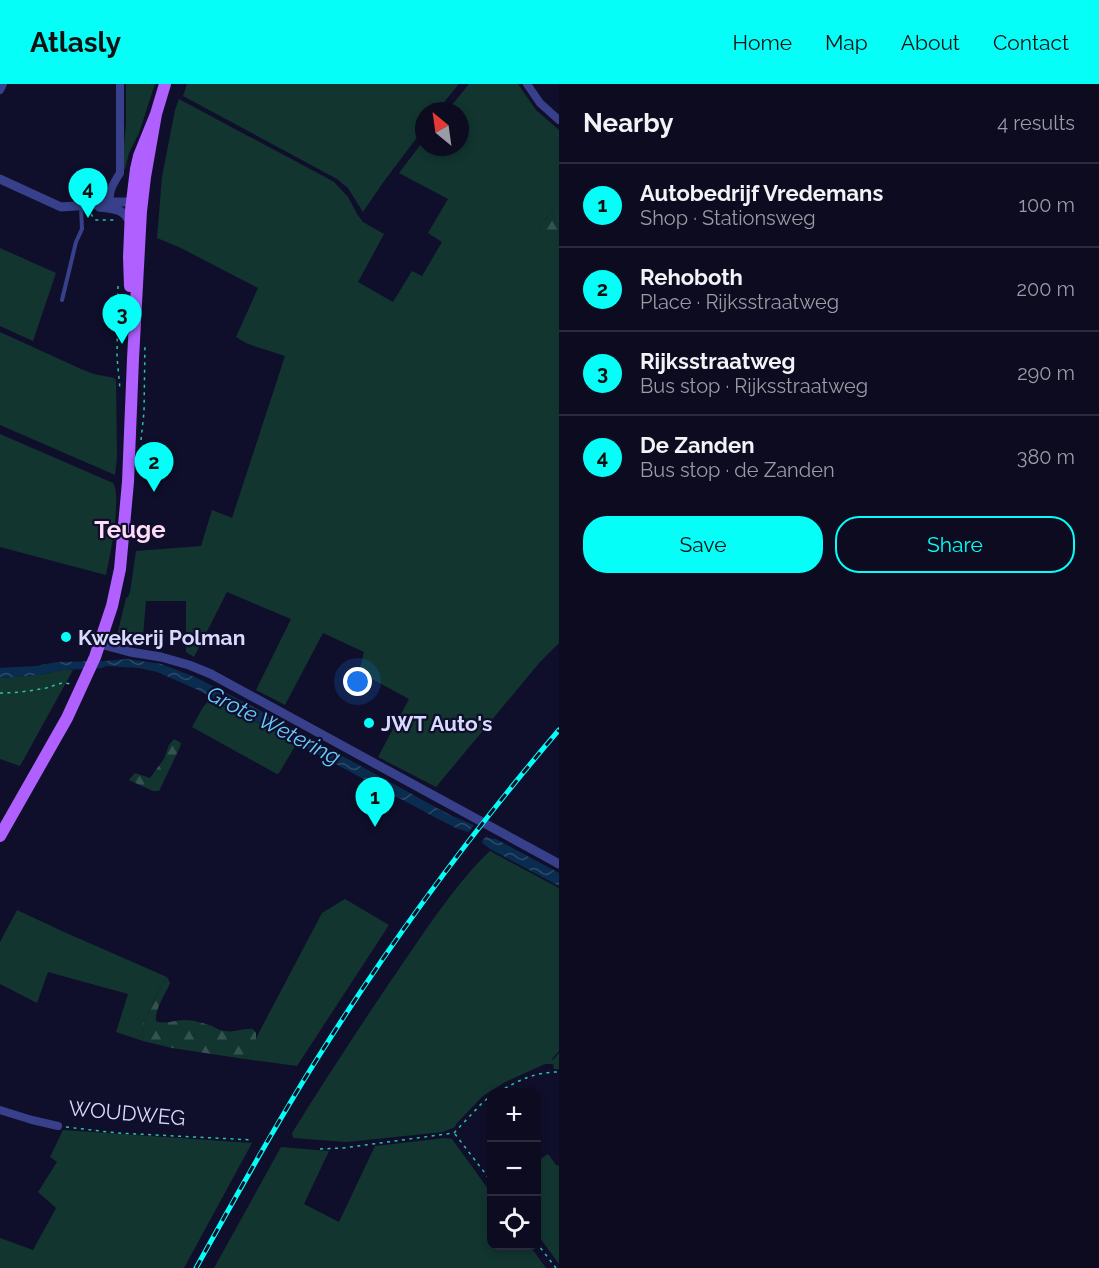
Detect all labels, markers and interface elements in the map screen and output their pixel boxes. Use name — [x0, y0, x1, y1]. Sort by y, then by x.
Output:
text: Atlasly — [30, 26, 121, 59]
text: Home — [733, 30, 792, 55]
text: Map — [825, 30, 868, 55]
text: About — [901, 30, 960, 55]
text: Contact — [993, 30, 1069, 55]
north arrow — [415, 102, 469, 156]
text: Nearby — [583, 108, 673, 138]
text: 4 results — [997, 111, 1075, 135]
pin: 4 — [68, 168, 107, 218]
text: Autobedrijf Vredemans — [640, 180, 883, 206]
text: 1 — [598, 193, 607, 217]
text: 100 m — [1018, 193, 1075, 217]
text: Shop · Stationsweg — [640, 206, 816, 230]
text: Rehoboth — [640, 264, 743, 290]
text: 2 — [597, 277, 608, 301]
text: 200 m — [1017, 277, 1075, 301]
text: Place · Rijksstraatweg — [640, 290, 839, 314]
pin: 3 — [102, 294, 142, 344]
text: Rijksstraatweg — [640, 348, 795, 374]
text: 3 — [597, 361, 608, 385]
text: 290 m — [1017, 361, 1075, 385]
text: Bus stop · Rijksstraatweg — [640, 374, 868, 398]
text: De Zanden — [640, 432, 755, 458]
pin: 2 — [134, 442, 174, 492]
text: 4 — [597, 445, 608, 469]
text: 380 m — [1017, 445, 1075, 469]
text: Bus stop · de Zanden — [640, 458, 835, 482]
district label: Teuge — [94, 515, 166, 544]
button: Save — [583, 516, 823, 573]
button: Share — [835, 516, 1075, 573]
place label: Kwekerij Polman — [78, 625, 245, 650]
marker: Kwekerij Polman — [59, 630, 73, 644]
your location — [343, 667, 372, 696]
water label: Grote Wetering — [203, 680, 345, 770]
place label: JWT Auto's — [381, 711, 492, 736]
marker: JWT Auto's — [362, 716, 376, 730]
pin: 1 — [356, 778, 394, 827]
map controls — [487, 1088, 541, 1250]
button: + — [487, 1088, 541, 1142]
street label: WOUDWEG — [68, 1095, 186, 1131]
button: − — [487, 1142, 541, 1196]
button: locate — [487, 1196, 541, 1250]

